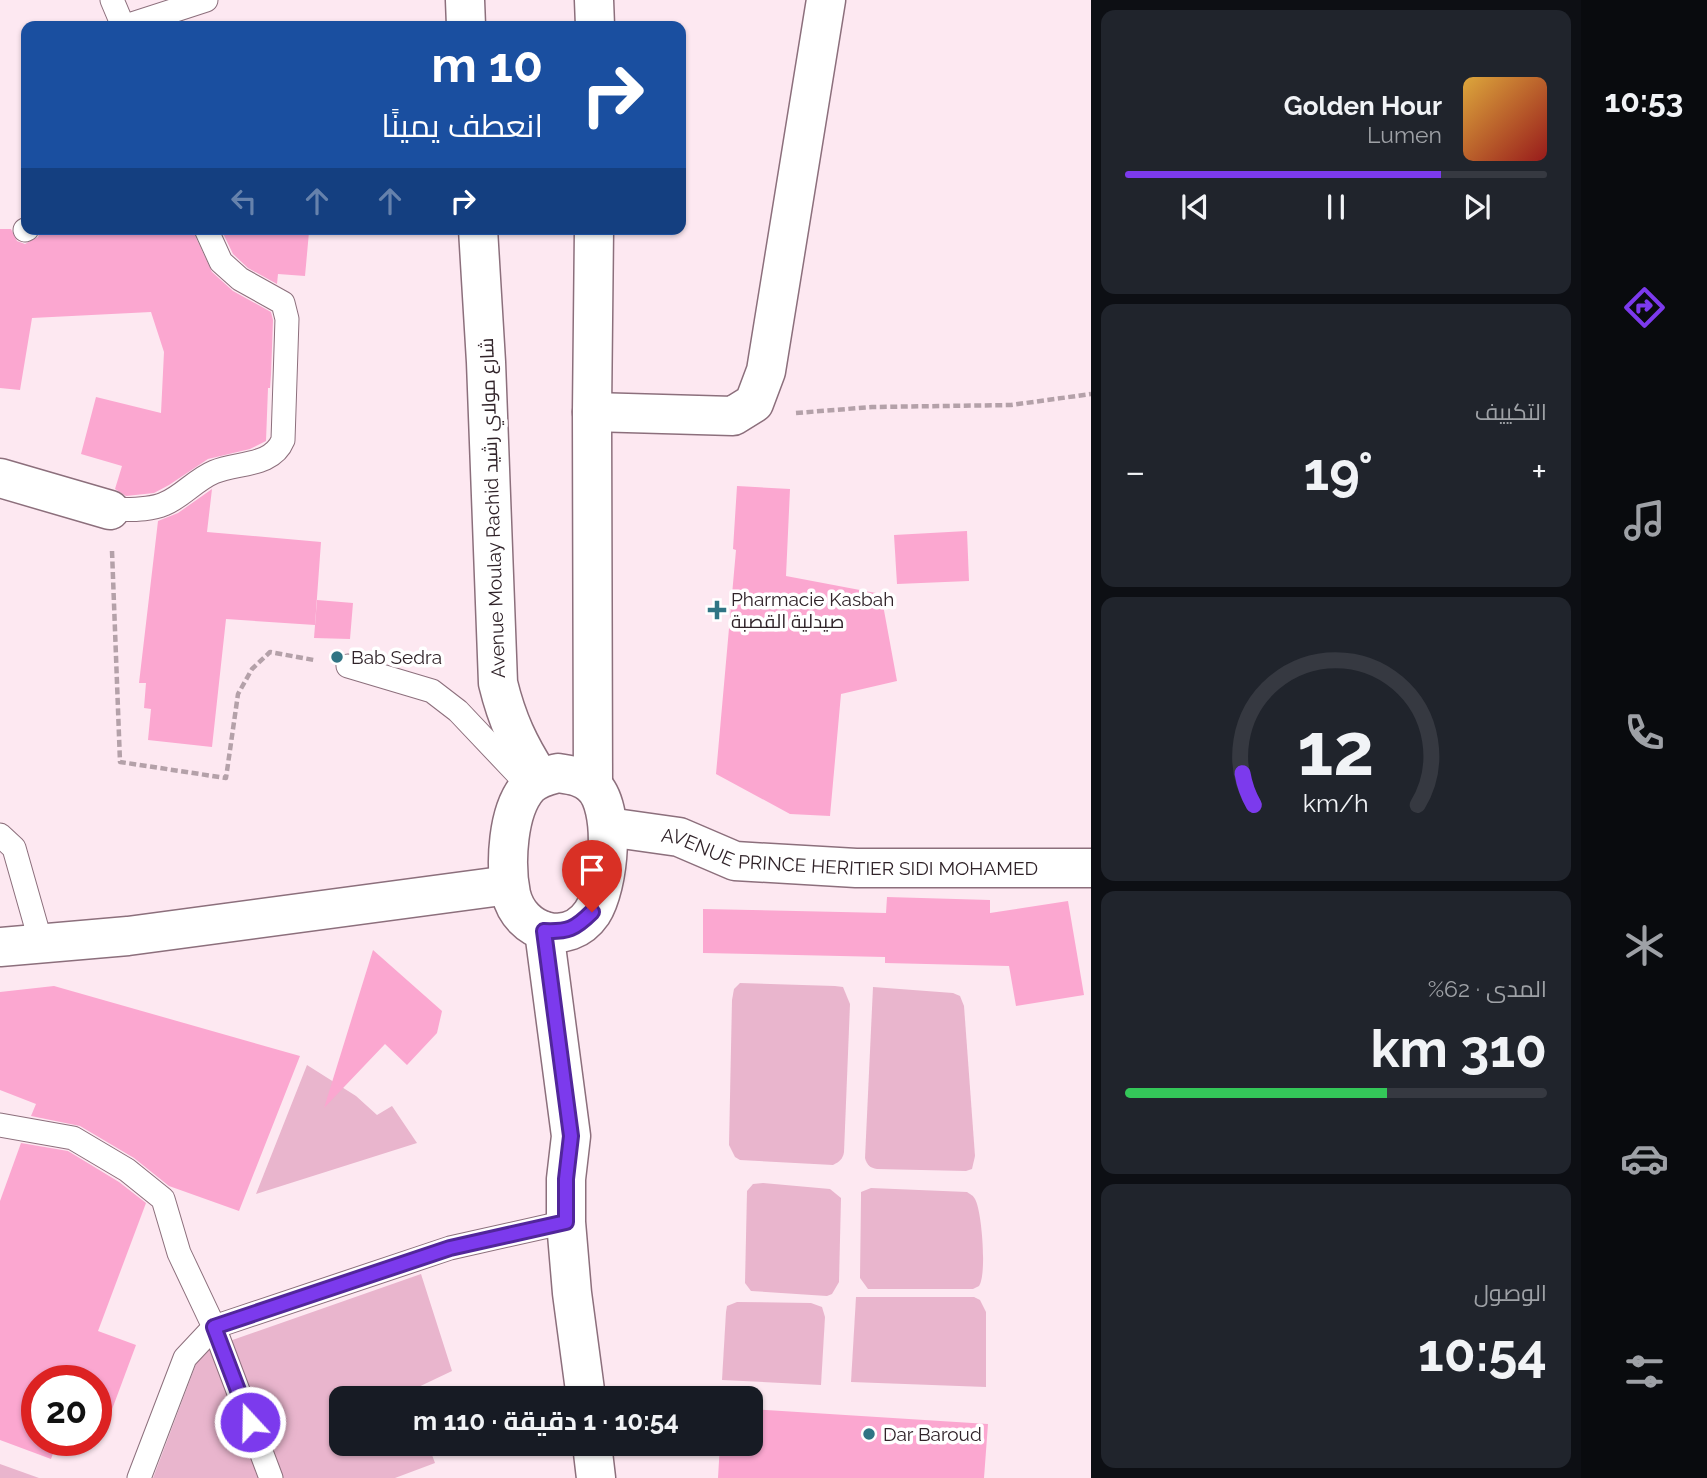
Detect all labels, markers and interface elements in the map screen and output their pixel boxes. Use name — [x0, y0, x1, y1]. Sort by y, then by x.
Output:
text: 10 m — [431, 36, 543, 93]
icon: right — [567, 49, 658, 140]
text: 10:53 — [1605, 82, 1683, 119]
text: Golden Hour — [1284, 91, 1442, 121]
text: انعطف يمينًا — [381, 107, 543, 144]
text: Lumen — [1367, 121, 1442, 148]
icon: left — [225, 182, 263, 220]
icon: ahead — [298, 182, 336, 220]
icon: ahead — [371, 182, 409, 220]
icon: right — [444, 182, 482, 220]
icon: previous — [1176, 188, 1214, 226]
icon: pause — [1317, 188, 1355, 226]
icon: next — [1458, 188, 1496, 226]
icon: directions — [1620, 283, 1669, 332]
street label: Avenue Moulay Rachid شارع مولاي رشيد — [475, 337, 513, 679]
text: التكييف — [1475, 398, 1547, 425]
text: 19° — [1304, 441, 1373, 502]
text: − — [1125, 449, 1145, 494]
text: + — [1531, 449, 1547, 494]
icon: music — [1620, 496, 1669, 545]
place label: Pharmacie Kasbah صيدلية القصبة — [731, 588, 894, 632]
marker: Pharmacie Kasbah صيدلية القصبة — [709, 602, 725, 618]
place label: Bab Sedra — [351, 646, 442, 668]
marker: Bab Sedra — [329, 649, 345, 665]
text: 12 — [1297, 707, 1375, 792]
icon: phone — [1620, 708, 1669, 757]
text: km/h — [1303, 788, 1369, 818]
street label: AVENUE PRINCE HERITIER SIDI MOHAMED — [660, 824, 1038, 879]
pin — [562, 840, 622, 912]
icon: arrive — [573, 851, 611, 889]
icon: climate — [1620, 921, 1669, 970]
text: المدى · 62% — [1428, 975, 1547, 1002]
text: 310 km — [1370, 1018, 1547, 1079]
icon: car — [1620, 1134, 1669, 1183]
text: الوصول — [1474, 1279, 1547, 1306]
text: 10:54 — [1418, 1322, 1547, 1383]
icon: filters — [1620, 1347, 1669, 1396]
speed limit sign: 20 — [21, 1365, 112, 1456]
position arrow — [213, 1385, 287, 1459]
text: 10:54 · 1 دقيقة · 110 m — [413, 1406, 679, 1436]
place label: Dar Baroud — [883, 1423, 982, 1445]
marker: Dar Baroud — [861, 1426, 877, 1442]

